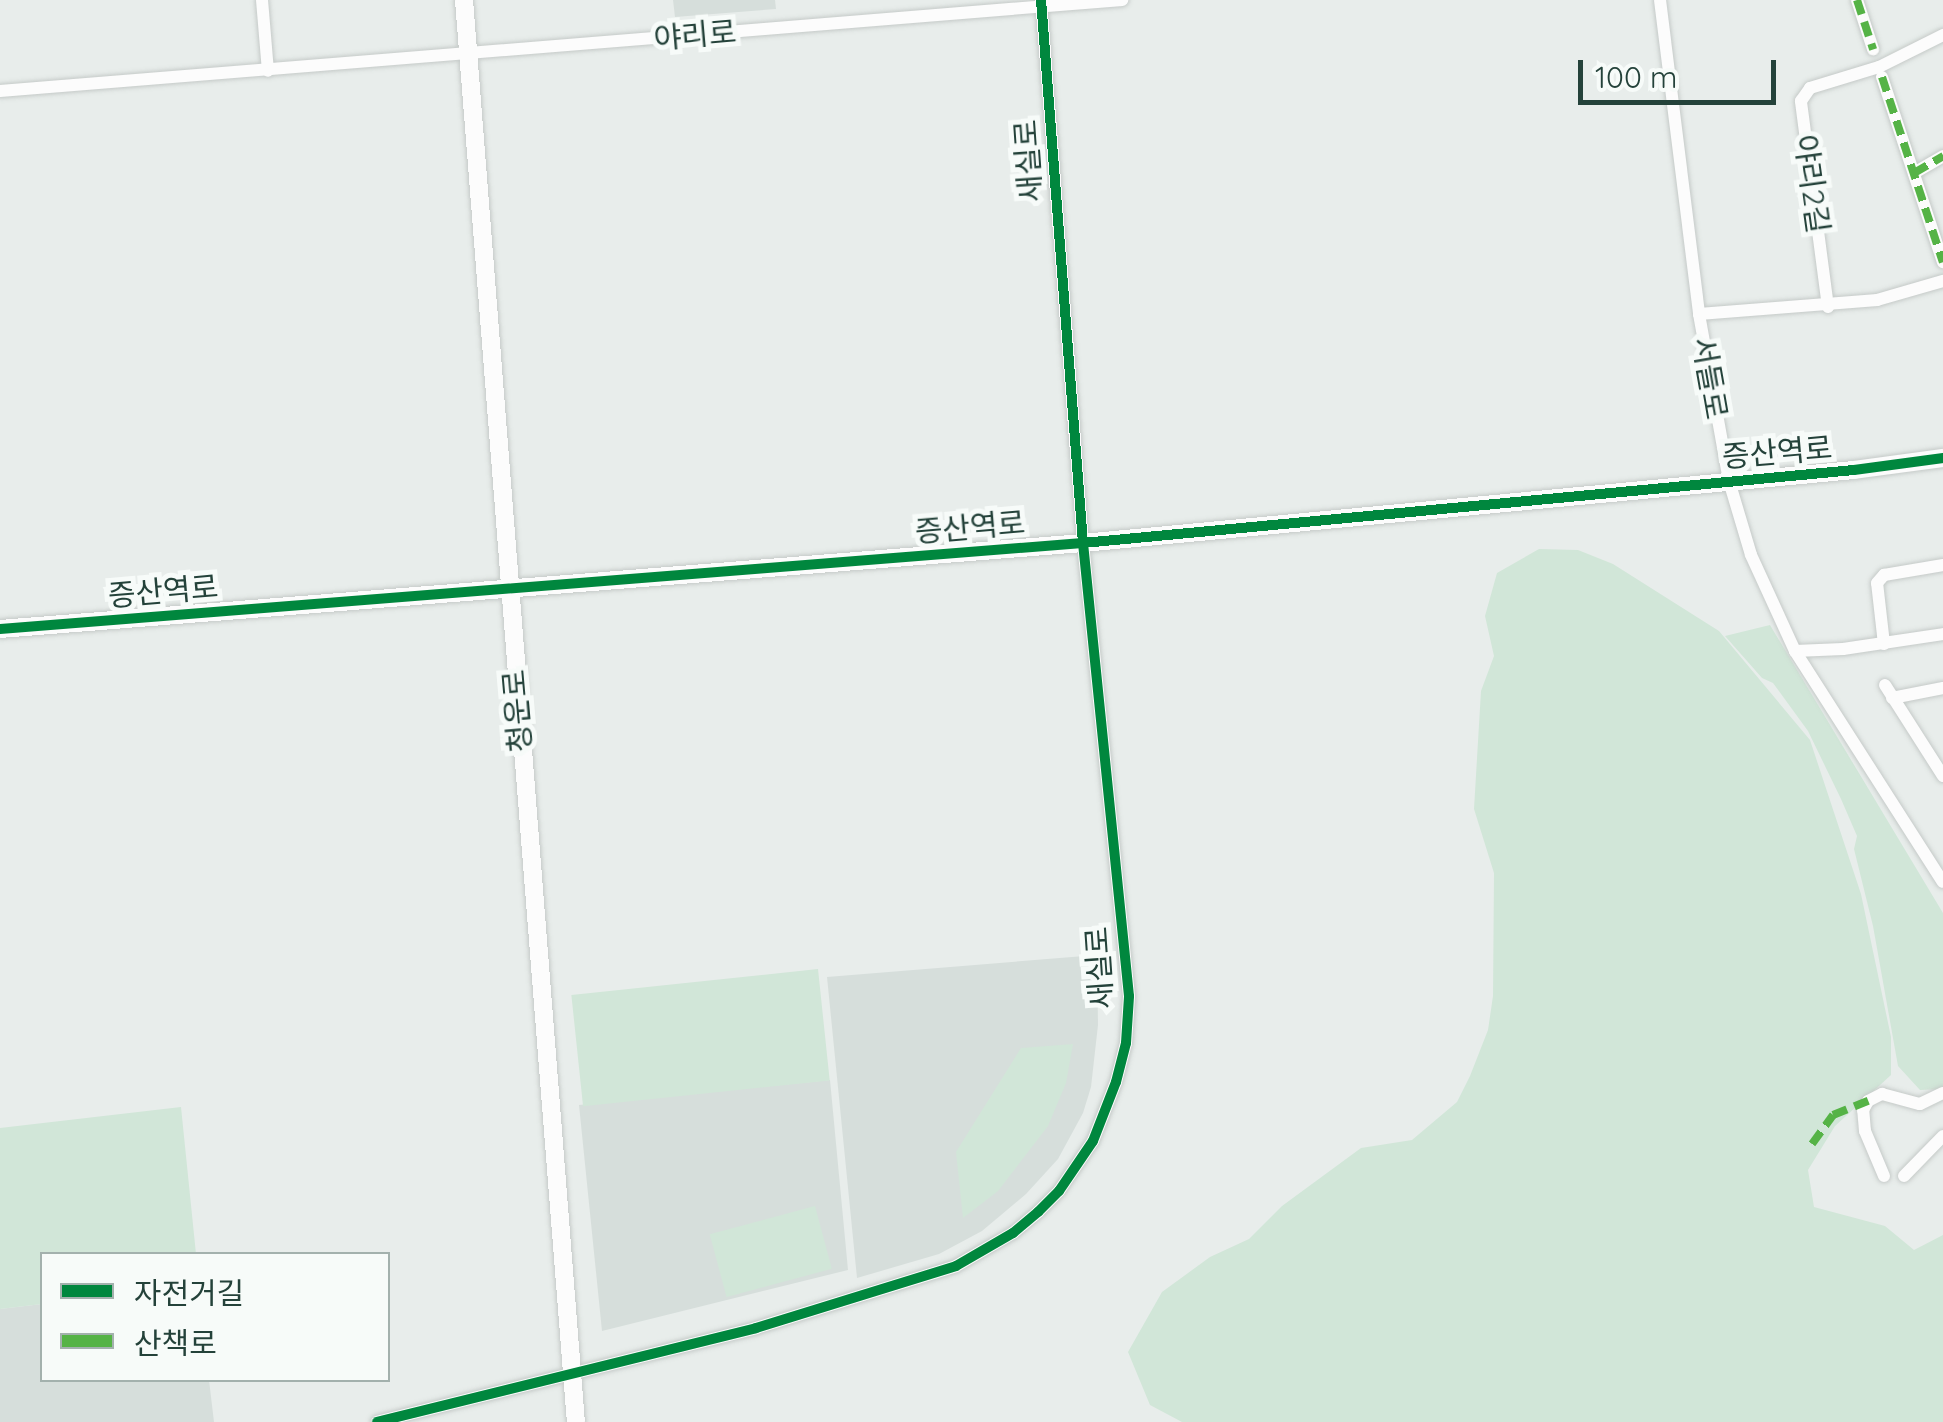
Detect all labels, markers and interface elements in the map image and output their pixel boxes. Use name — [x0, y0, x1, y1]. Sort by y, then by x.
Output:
street label: 야리로 — [652, 13, 738, 57]
scale bar — [1583, 40, 1780, 102]
text: 100 m — [1595, 58, 1677, 96]
street label: 새실로 — [1007, 118, 1049, 204]
street label: 야리2길 — [1787, 132, 1837, 236]
street label: 서들로 — [1685, 334, 1735, 422]
street label: 증산역로 — [1720, 429, 1834, 475]
street label: 증산역로 — [913, 504, 1027, 550]
street label: 증산역로 — [106, 568, 220, 614]
street label: 청운로 — [495, 668, 539, 754]
street label: 새실로 — [1078, 925, 1120, 1011]
legend — [40, 1252, 390, 1382]
text: 자전거길 — [134, 1274, 244, 1312]
text: 산책로 — [134, 1324, 217, 1362]

